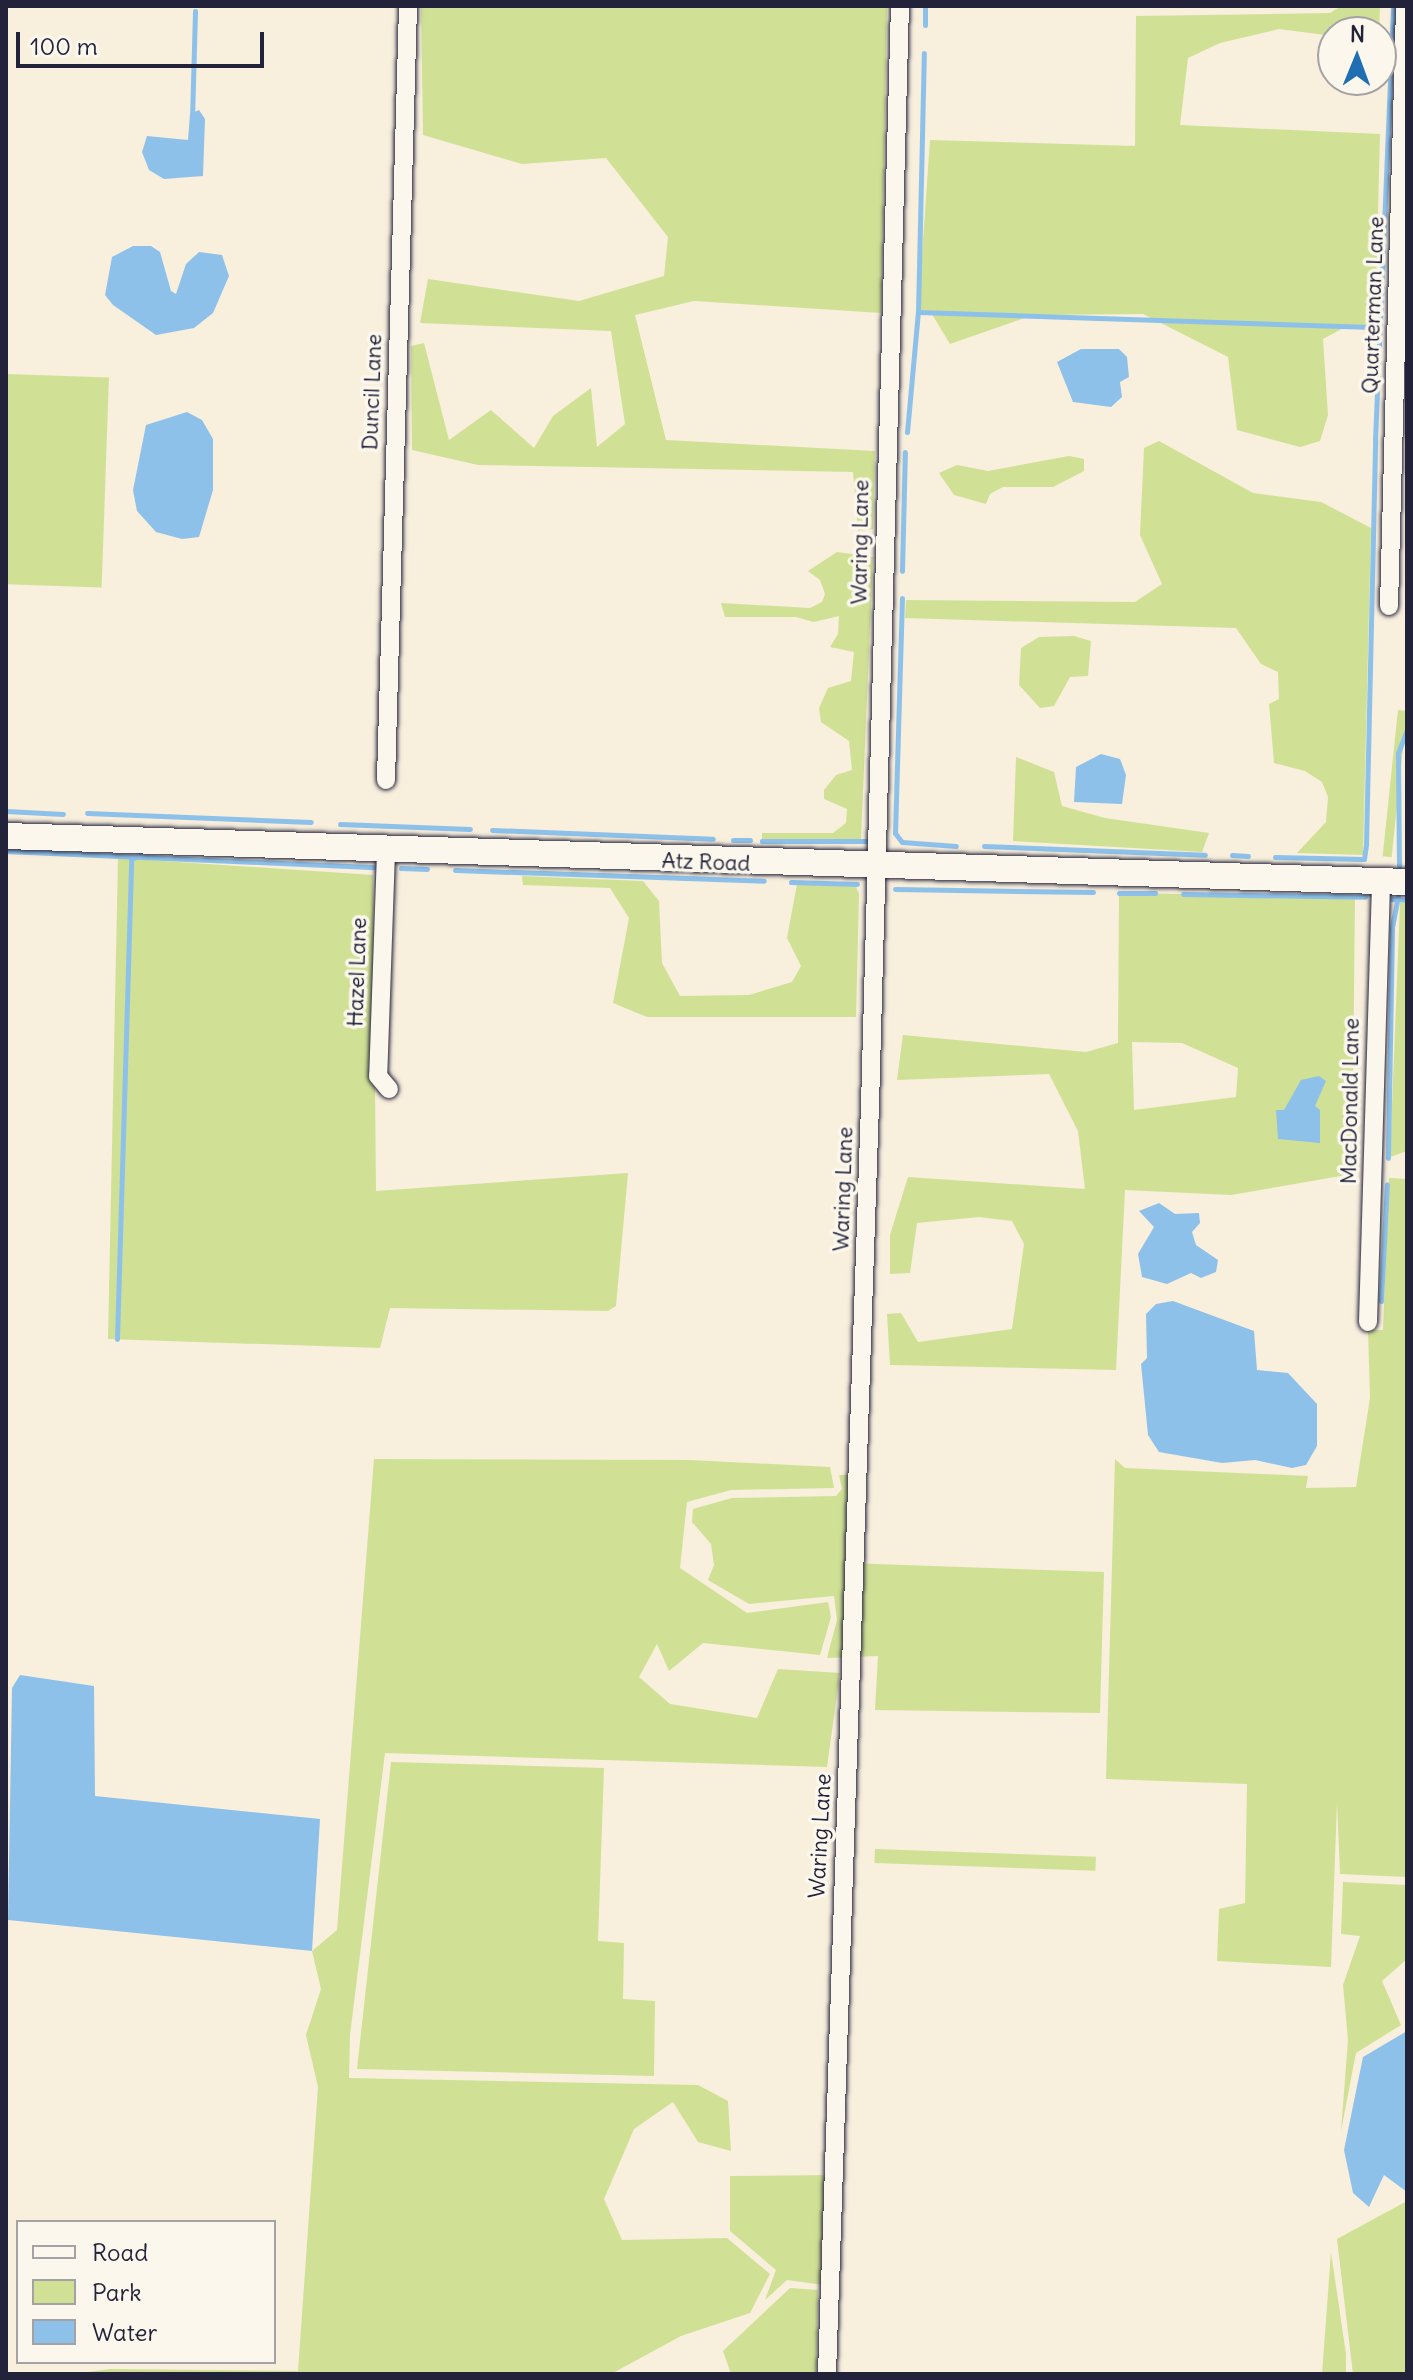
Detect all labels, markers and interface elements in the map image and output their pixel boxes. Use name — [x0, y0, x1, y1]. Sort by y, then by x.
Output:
scale bar — [20, 16, 268, 66]
north arrow — [1317, 16, 1397, 96]
text: N — [1350, 20, 1365, 48]
text: 100 m — [30, 31, 98, 61]
street label: Quarterman Lane — [1357, 216, 1389, 394]
street label: Duncil Lane — [357, 333, 387, 451]
street label: Waring Lane — [846, 479, 874, 605]
street label: Atz Road — [661, 847, 751, 877]
street label: Hazel Lane — [342, 917, 372, 1027]
street label: MacDonald Lane — [1335, 1018, 1365, 1184]
street label: Waring Lane — [828, 1126, 858, 1252]
street label: Waring Lane — [804, 1773, 836, 1899]
legend — [16, 2220, 276, 2364]
text: Road — [92, 2237, 148, 2267]
text: Park — [92, 2277, 142, 2307]
text: Water — [92, 2317, 157, 2347]

